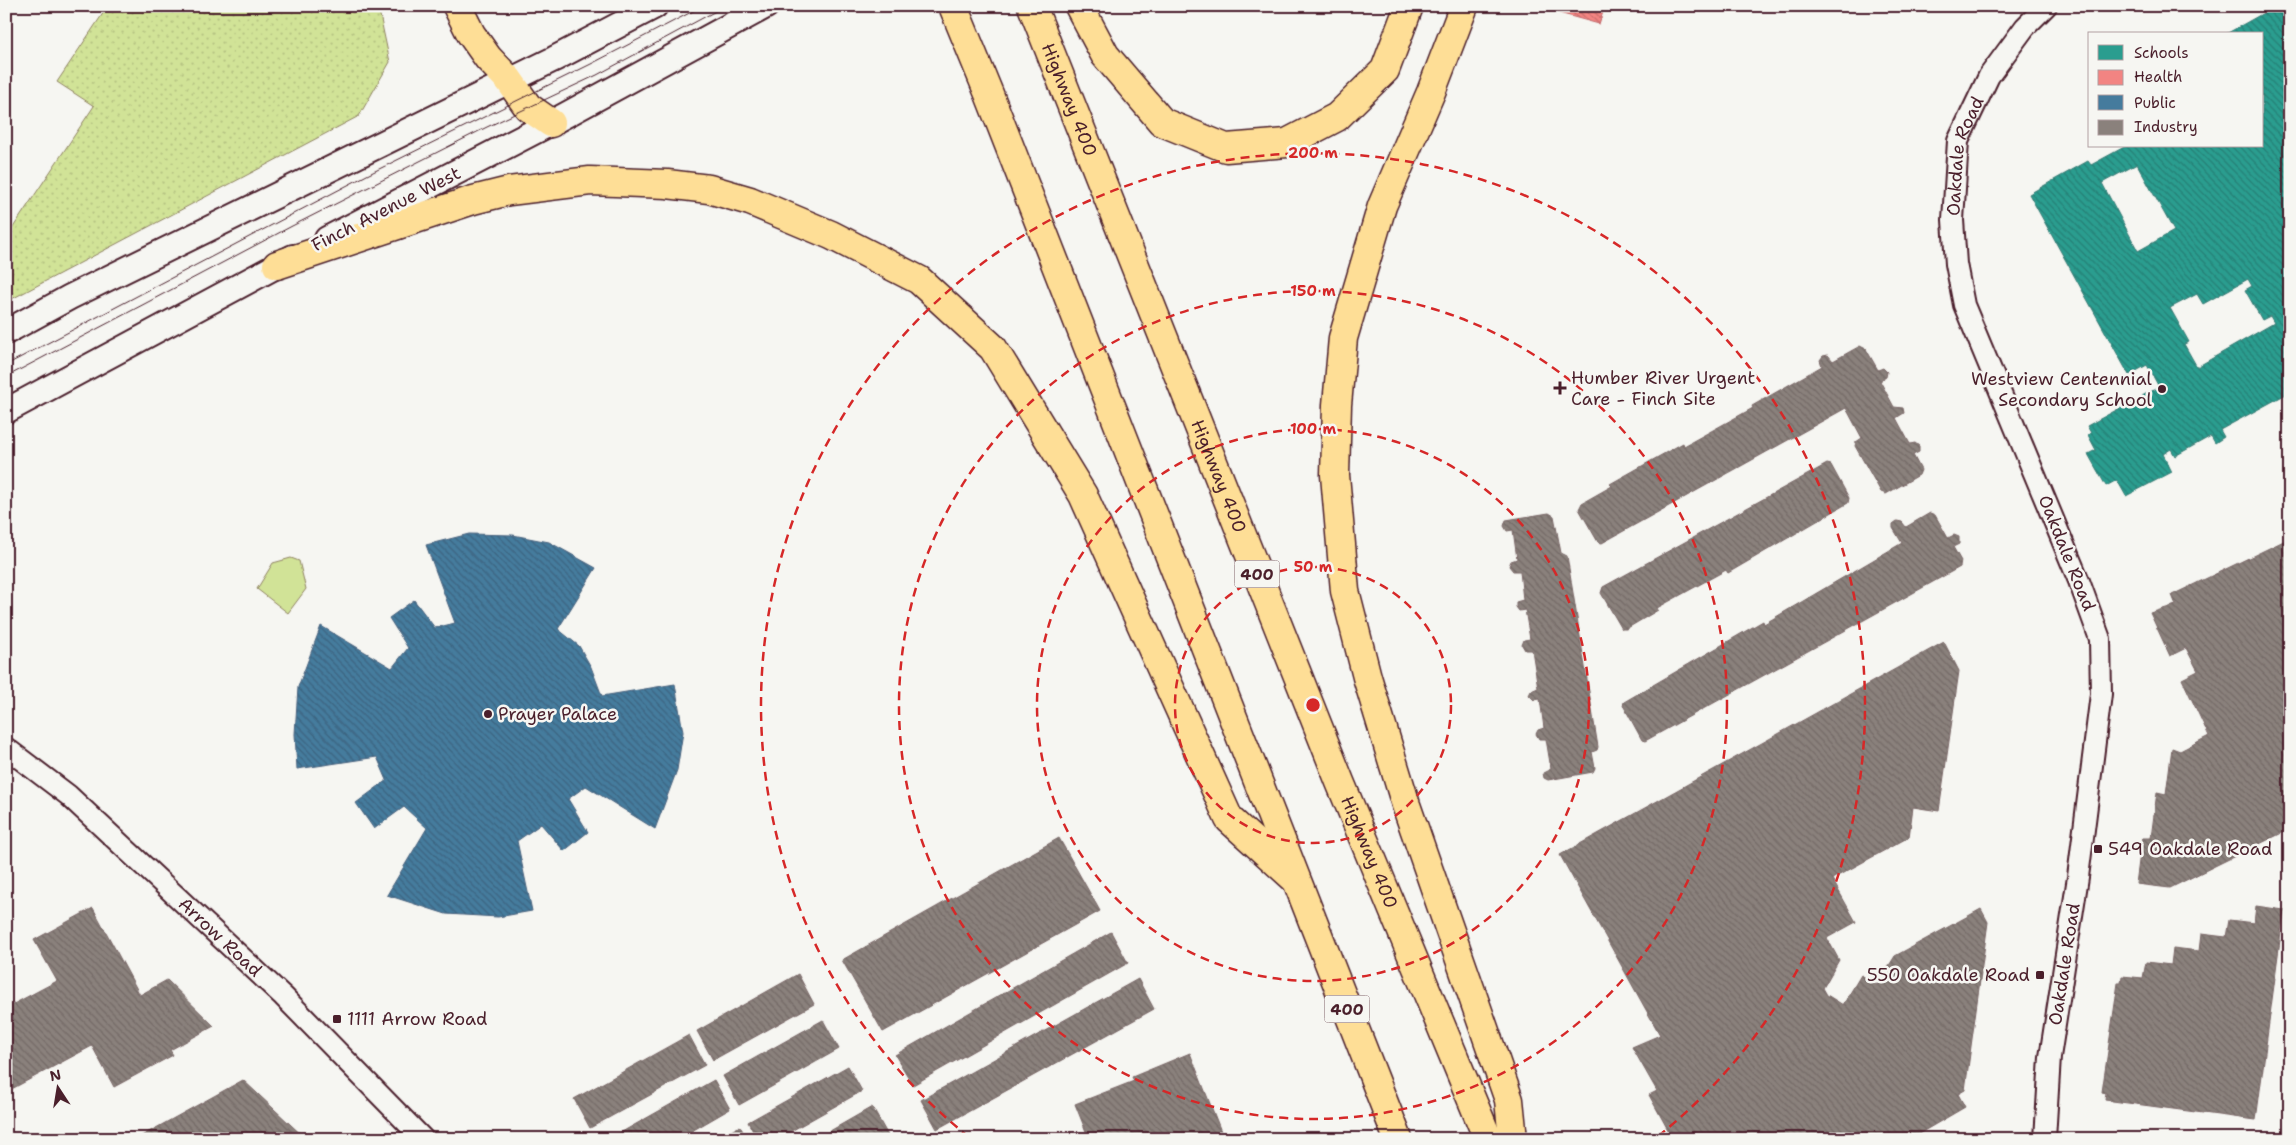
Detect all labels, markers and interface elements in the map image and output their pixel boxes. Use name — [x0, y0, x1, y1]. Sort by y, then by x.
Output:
legend — [2088, 32, 2264, 148]
street label: Highway 400 — [1036, 40, 1103, 160]
text: Schools — [2134, 43, 2189, 63]
text: Health — [2134, 67, 2182, 87]
street label: Oakdale Road — [1941, 92, 1990, 217]
text: Public — [2134, 93, 2176, 113]
text: Industry — [2134, 117, 2198, 137]
text: 200 m — [1288, 143, 1338, 163]
street label: Finch Avenue West — [307, 161, 465, 257]
text: 150 m — [1290, 281, 1336, 301]
place label: Humber River Urgent Care - Finch Site — [1571, 366, 1756, 411]
place label: Westview Centennial Secondary School — [1971, 367, 2153, 412]
marker: Humber River Urgent Care - Finch Site — [1553, 381, 1567, 395]
marker: Westview Centennial Secondary School — [2156, 383, 2168, 395]
street label: Highway 400 — [1185, 416, 1252, 536]
text: 100 m — [1290, 419, 1336, 439]
street label: Oakdale Road — [2033, 491, 2101, 615]
text: 50 m — [1294, 557, 1333, 577]
road number: 400 — [1234, 560, 1280, 588]
centre of rings — [1304, 696, 1322, 714]
place label: Prayer Palace — [498, 702, 617, 726]
marker: Prayer Palace — [482, 708, 494, 720]
street label: Highway 400 — [1335, 792, 1403, 912]
place label: 549 Oakdale Road — [2108, 837, 2272, 861]
marker: 549 Oakdale Road — [2092, 843, 2104, 855]
street label: Arrow Road — [173, 892, 267, 982]
street label: Oakdale Road — [2043, 902, 2086, 1027]
place label: 550 Oakdale Road — [1867, 963, 2030, 987]
marker: 550 Oakdale Road — [2034, 969, 2046, 981]
road number: 400 — [1324, 996, 1370, 1022]
place label: 1111 Arrow Road — [347, 1007, 487, 1031]
marker: 1111 Arrow Road — [331, 1013, 343, 1025]
north arrow — [32, 1062, 82, 1112]
text: N — [48, 1065, 63, 1085]

